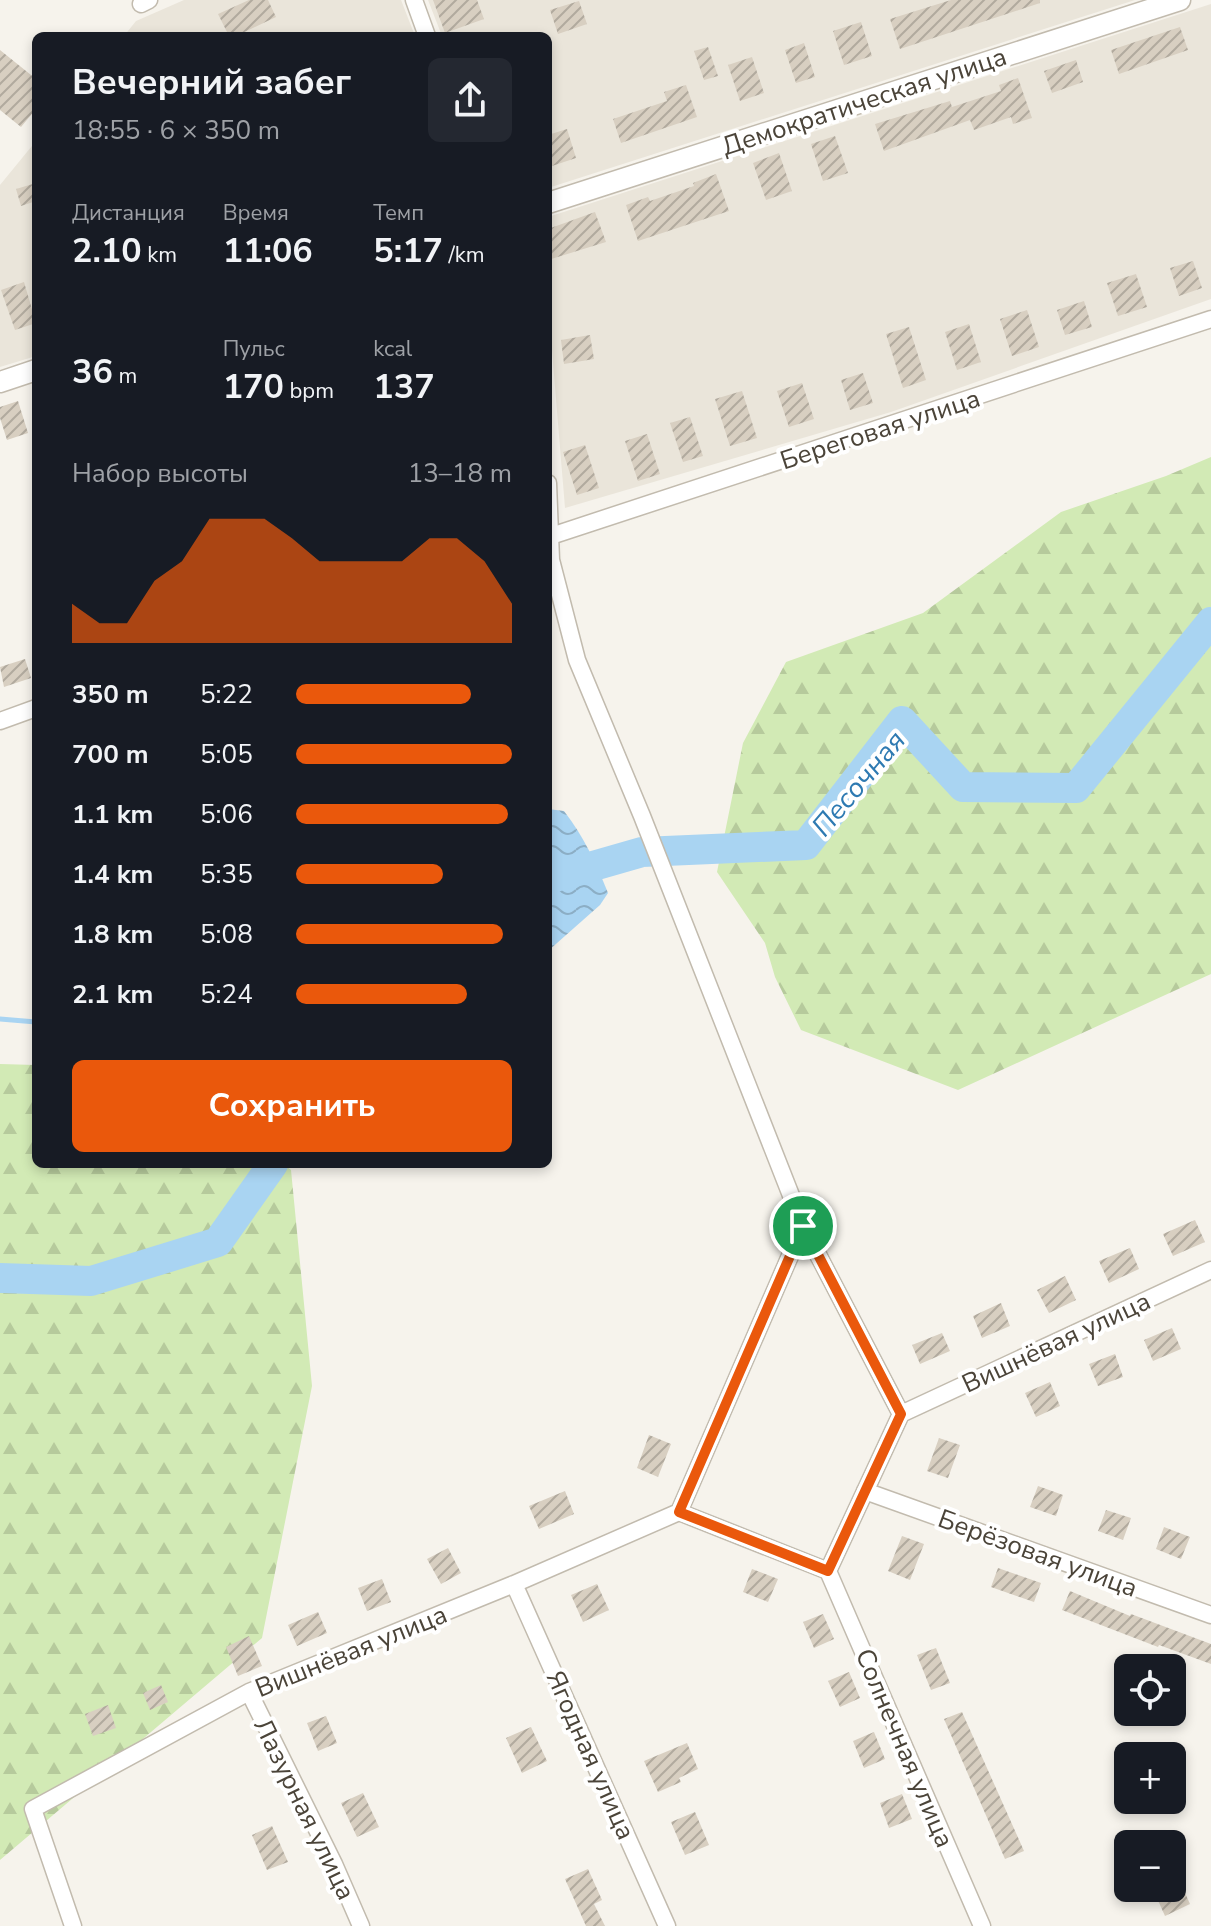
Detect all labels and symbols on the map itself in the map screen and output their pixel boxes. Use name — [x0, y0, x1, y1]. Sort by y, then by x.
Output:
street label: Демократическая улица — [717, 39, 1011, 164]
street label: Береговая улица — [776, 381, 985, 478]
water label: Песочная — [803, 723, 914, 845]
pin — [769, 1192, 837, 1260]
street label: Вишнёвая улица — [956, 1283, 1156, 1401]
street label: Берёзовая улица — [933, 1501, 1142, 1606]
street label: Вишнёвая улица — [250, 1597, 452, 1706]
street label: Солнечная улица — [847, 1643, 962, 1853]
street label: Ягодная улица — [538, 1665, 643, 1845]
street label: Лазурная улица — [245, 1713, 364, 1906]

